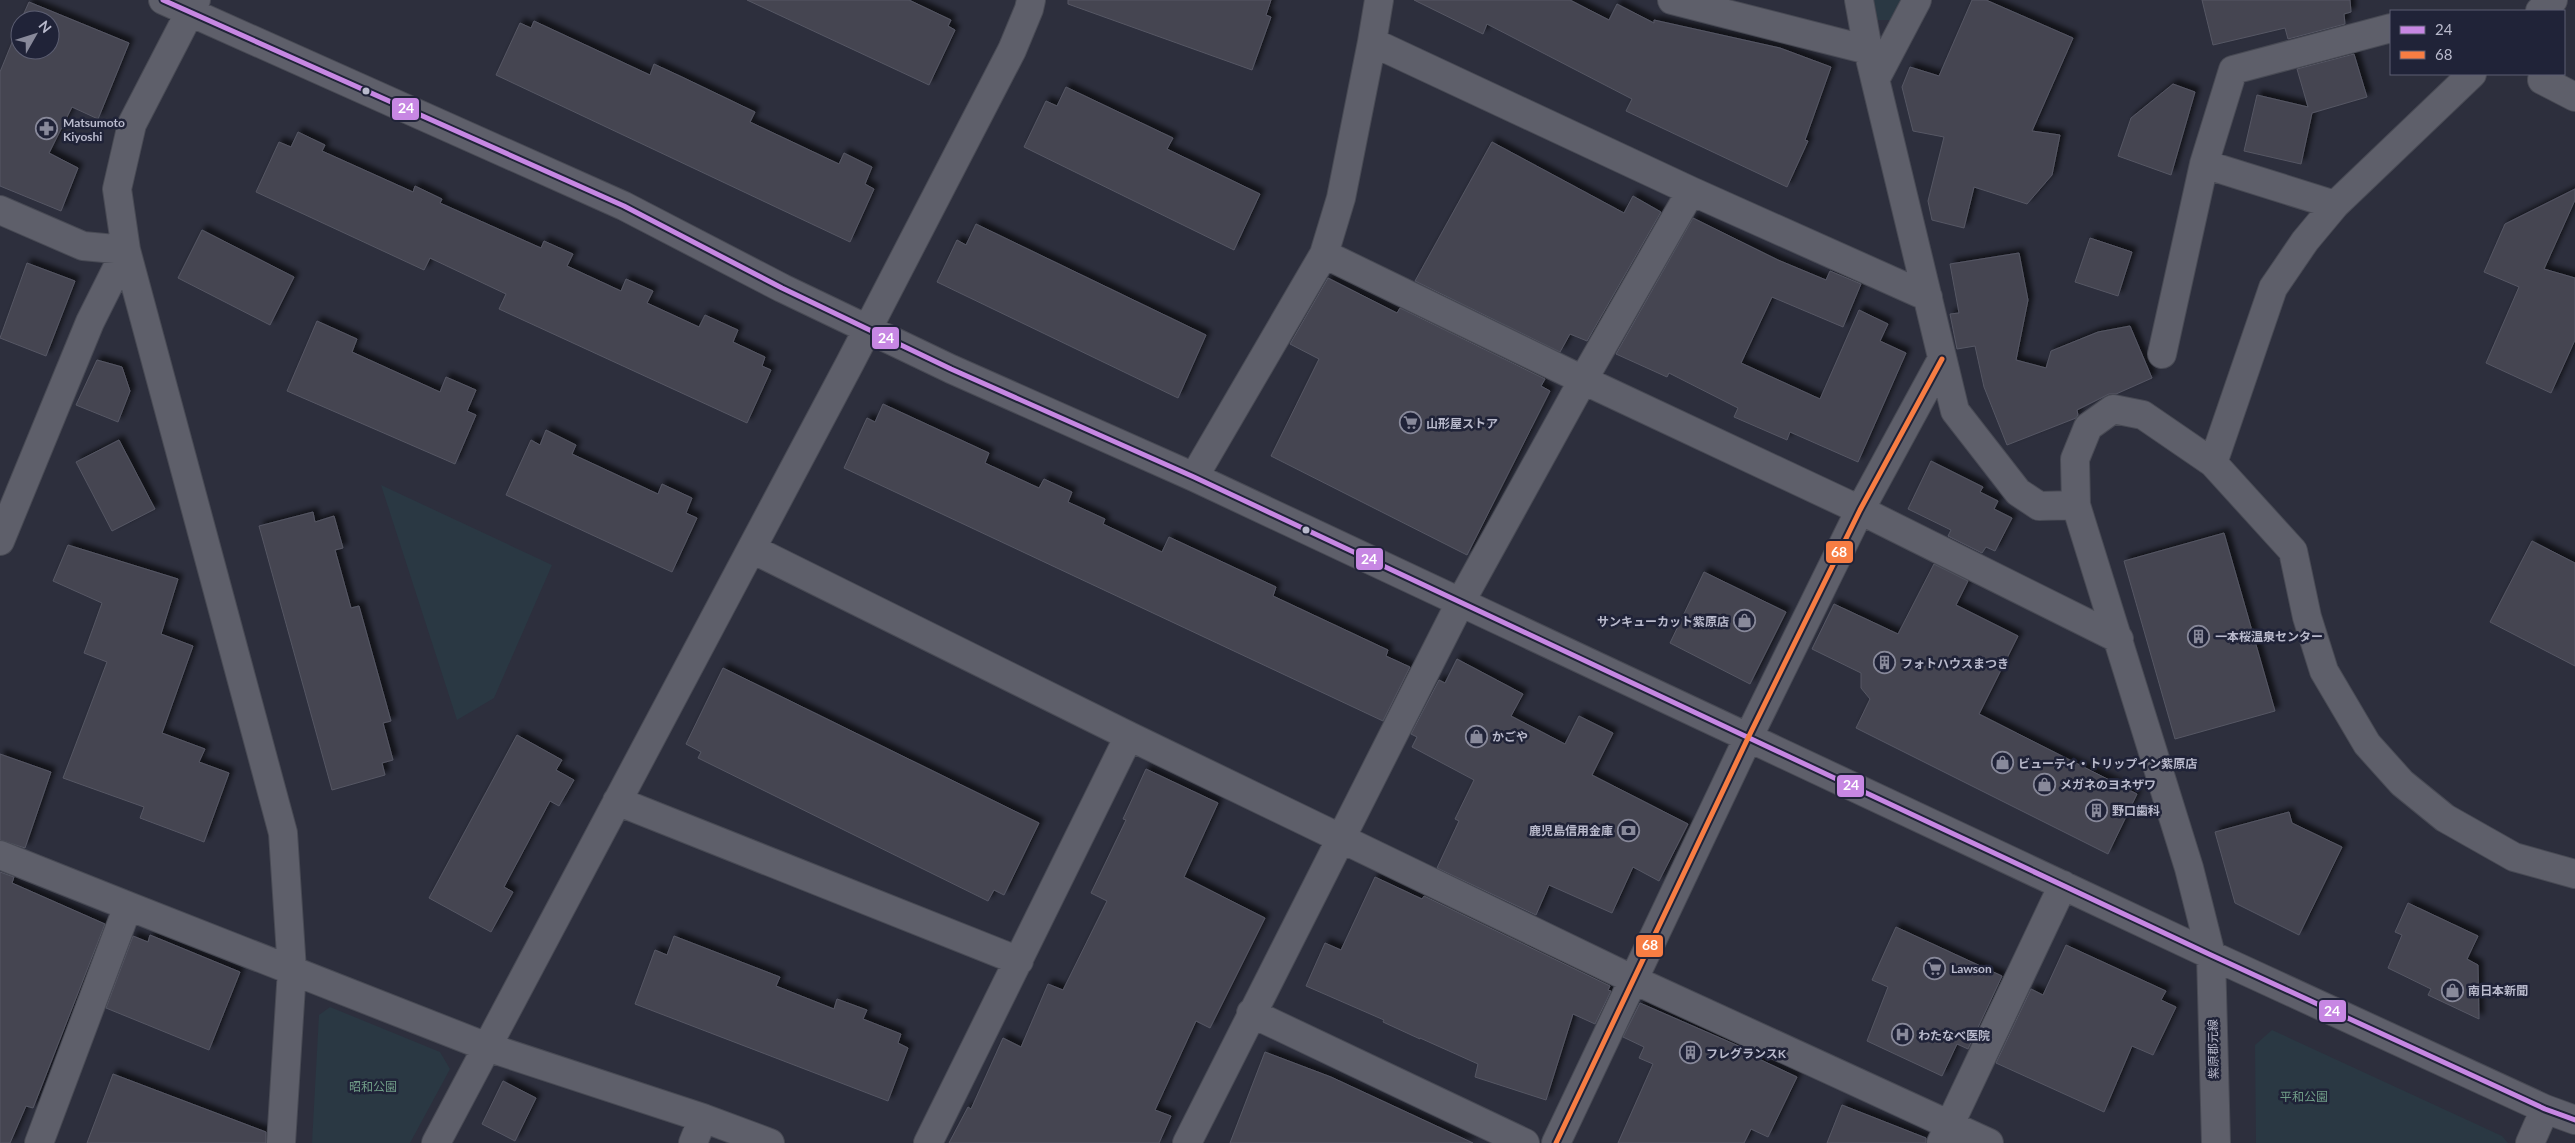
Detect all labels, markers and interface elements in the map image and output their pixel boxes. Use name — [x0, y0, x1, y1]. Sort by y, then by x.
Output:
north arrow — [10, 10, 60, 60]
legend — [2390, 10, 2565, 75]
text: N — [35, 17, 55, 36]
text: 24 — [2435, 20, 2453, 38]
text: 68 — [2435, 45, 2452, 63]
unlabelled marker — [361, 86, 371, 96]
line badge: 24 — [391, 97, 420, 121]
text: 24 — [398, 99, 414, 116]
place label: Matsumoto Kiyoshi — [63, 115, 125, 144]
pharmacy icon: Matsumoto Kiyoshi — [35, 117, 59, 141]
line badge: 24 — [871, 326, 900, 350]
text: 24 — [878, 329, 894, 346]
supermarket icon: 山形屋ストア — [1398, 411, 1422, 435]
place label: 山形屋ストア — [1426, 416, 1498, 431]
unlabelled marker — [1301, 525, 1311, 535]
line badge: 68 — [1825, 540, 1854, 564]
text: 68 — [1831, 543, 1847, 560]
line badge: 24 — [1355, 547, 1384, 571]
text: 24 — [1361, 550, 1377, 567]
shop icon: サンキューカット紫原店 — [1733, 609, 1757, 633]
place label: サンキューカット紫原店 — [1597, 614, 1729, 629]
building icon: 一本桜温泉センター — [2187, 624, 2211, 648]
place label: 一本桜温泉センター — [2215, 629, 2323, 644]
building icon: フォトハウスまつき — [1873, 651, 1897, 675]
place label: フォトハウスまつき — [1901, 656, 2009, 671]
shop icon: かごや — [1464, 724, 1488, 748]
place label: かごや — [1492, 729, 1528, 744]
shop icon: ビューティ・トリップイン紫原店 — [1990, 751, 2014, 775]
place label: ビューティ・トリップイン紫原店 — [2018, 756, 2197, 771]
shop icon: メガネのヨネザワ — [2032, 772, 2056, 796]
line badge: 24 — [1836, 774, 1865, 798]
text: 24 — [1843, 776, 1859, 793]
place label: メガネのヨネザワ — [2060, 777, 2156, 792]
building icon: 野口歯科 — [2084, 798, 2108, 822]
place label: 野口歯科 — [2112, 803, 2160, 818]
bank icon: 鹿児島信用金庫 — [1617, 818, 1641, 842]
place label: 鹿児島信用金庫 — [1529, 823, 1613, 838]
line badge: 68 — [1635, 934, 1664, 958]
text: 68 — [1642, 936, 1658, 953]
supermarket icon: Lawson — [1923, 956, 1947, 980]
place label: Lawson — [1951, 961, 1992, 976]
shop icon: 南日本新聞 — [2440, 978, 2464, 1002]
place label: 南日本新聞 — [2468, 983, 2528, 998]
line badge: 24 — [2318, 999, 2347, 1023]
text: 24 — [2324, 1002, 2340, 1019]
street label: 紫原郡元線 — [2205, 1019, 2221, 1079]
hospital icon: わたなべ医院 — [1890, 1023, 1914, 1047]
place label: わたなべ医院 — [1918, 1028, 1990, 1043]
building icon: フレグランスK — [1678, 1041, 1702, 1065]
place label: フレグランスK — [1706, 1046, 1787, 1061]
park label: 昭和公園 — [349, 1079, 397, 1094]
park label: 平和公園 — [2280, 1089, 2328, 1104]

